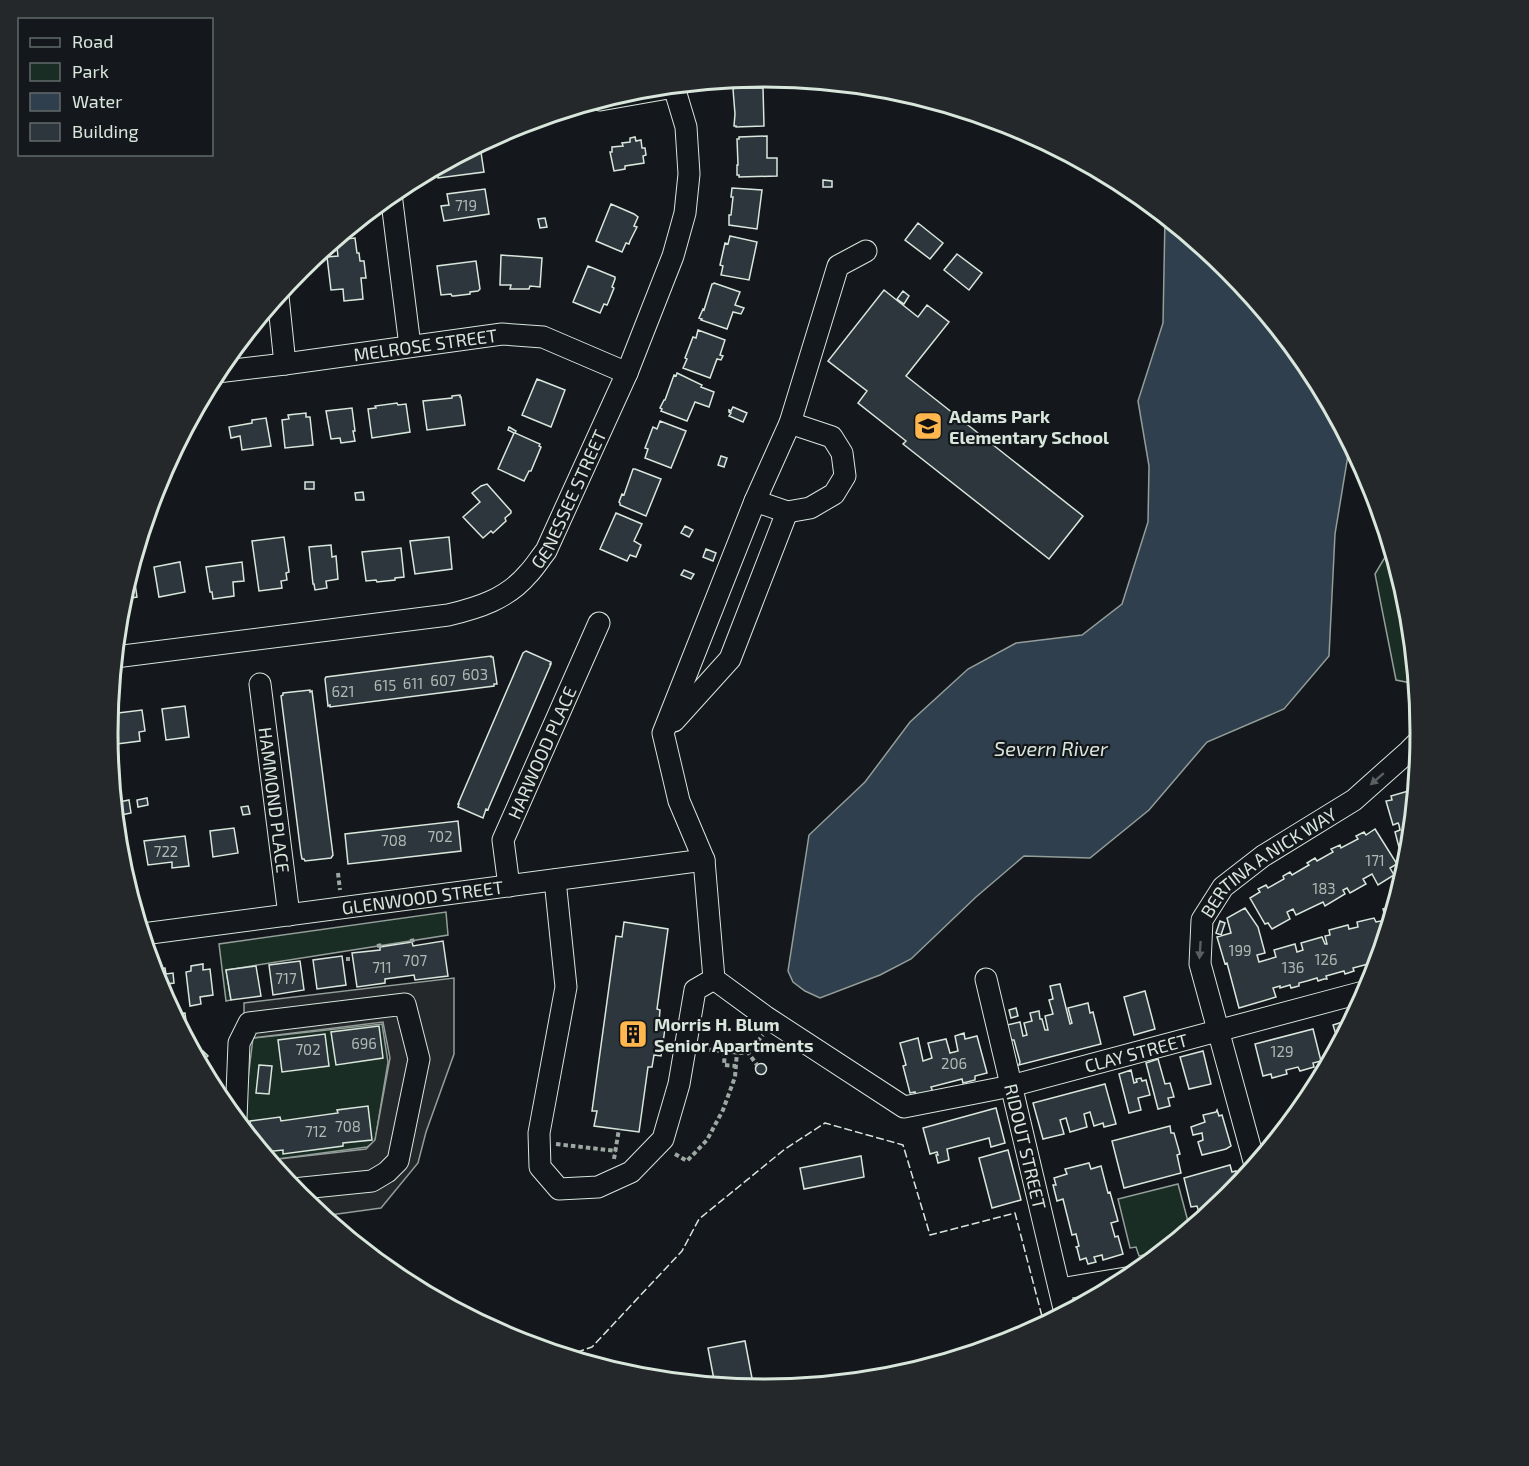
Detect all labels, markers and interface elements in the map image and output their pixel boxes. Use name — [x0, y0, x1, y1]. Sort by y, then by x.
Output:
legend — [18, 18, 213, 156]
text: Road — [72, 30, 113, 52]
text: Park — [72, 60, 109, 82]
text: Water — [72, 90, 122, 112]
text: Building — [72, 120, 139, 142]
house number: 719 — [455, 196, 477, 214]
street label: MELROSE STREET — [352, 324, 499, 365]
place label: Adams Park Elementary School — [949, 405, 1109, 448]
school or university icon: Adams Park Elementary School — [912, 410, 944, 442]
street label: GENESSEE STREET — [526, 426, 611, 573]
house number: 603 — [462, 665, 488, 683]
house number: 607 — [430, 671, 456, 689]
house number: 611 — [403, 674, 423, 692]
house number: 615 — [374, 676, 396, 694]
house number: 621 — [332, 682, 354, 700]
street label: HARWOOD PLACE — [503, 683, 581, 822]
street label: HAMMOND PLACE — [255, 726, 295, 874]
water label: Severn River — [994, 736, 1109, 760]
one-way arrow — [1370, 772, 1385, 785]
street label: BERTINA A NICK WAY — [1196, 802, 1341, 921]
house number: 702 — [427, 827, 453, 845]
house number: 708 — [381, 831, 407, 849]
house number: 722 — [154, 842, 178, 860]
house number: 171 — [1365, 851, 1385, 869]
street label: GLENWOOD STREET — [340, 875, 505, 919]
house number: 183 — [1312, 879, 1336, 897]
one-way arrow — [1196, 941, 1205, 960]
house number: 199 — [1228, 941, 1252, 959]
house number: 126 — [1315, 950, 1337, 968]
house number: 707 — [403, 951, 428, 969]
house number: 711 — [372, 958, 392, 976]
house number: 136 — [1282, 958, 1304, 976]
house number: 717 — [275, 969, 297, 987]
place label: Morris H. Blum Senior Apartments — [654, 1013, 814, 1056]
building icon: Morris H. Blum Senior Apartments — [617, 1018, 649, 1050]
street label: CLAY STREET — [1082, 1028, 1191, 1077]
house number: 696 — [351, 1034, 377, 1052]
house number: 702 — [295, 1040, 321, 1058]
house number: 129 — [1271, 1042, 1293, 1060]
house number: 206 — [941, 1054, 967, 1072]
street label: RIDOUT STREET — [1000, 1081, 1051, 1212]
house number: 708 — [335, 1117, 361, 1135]
house number: 712 — [305, 1122, 327, 1140]

